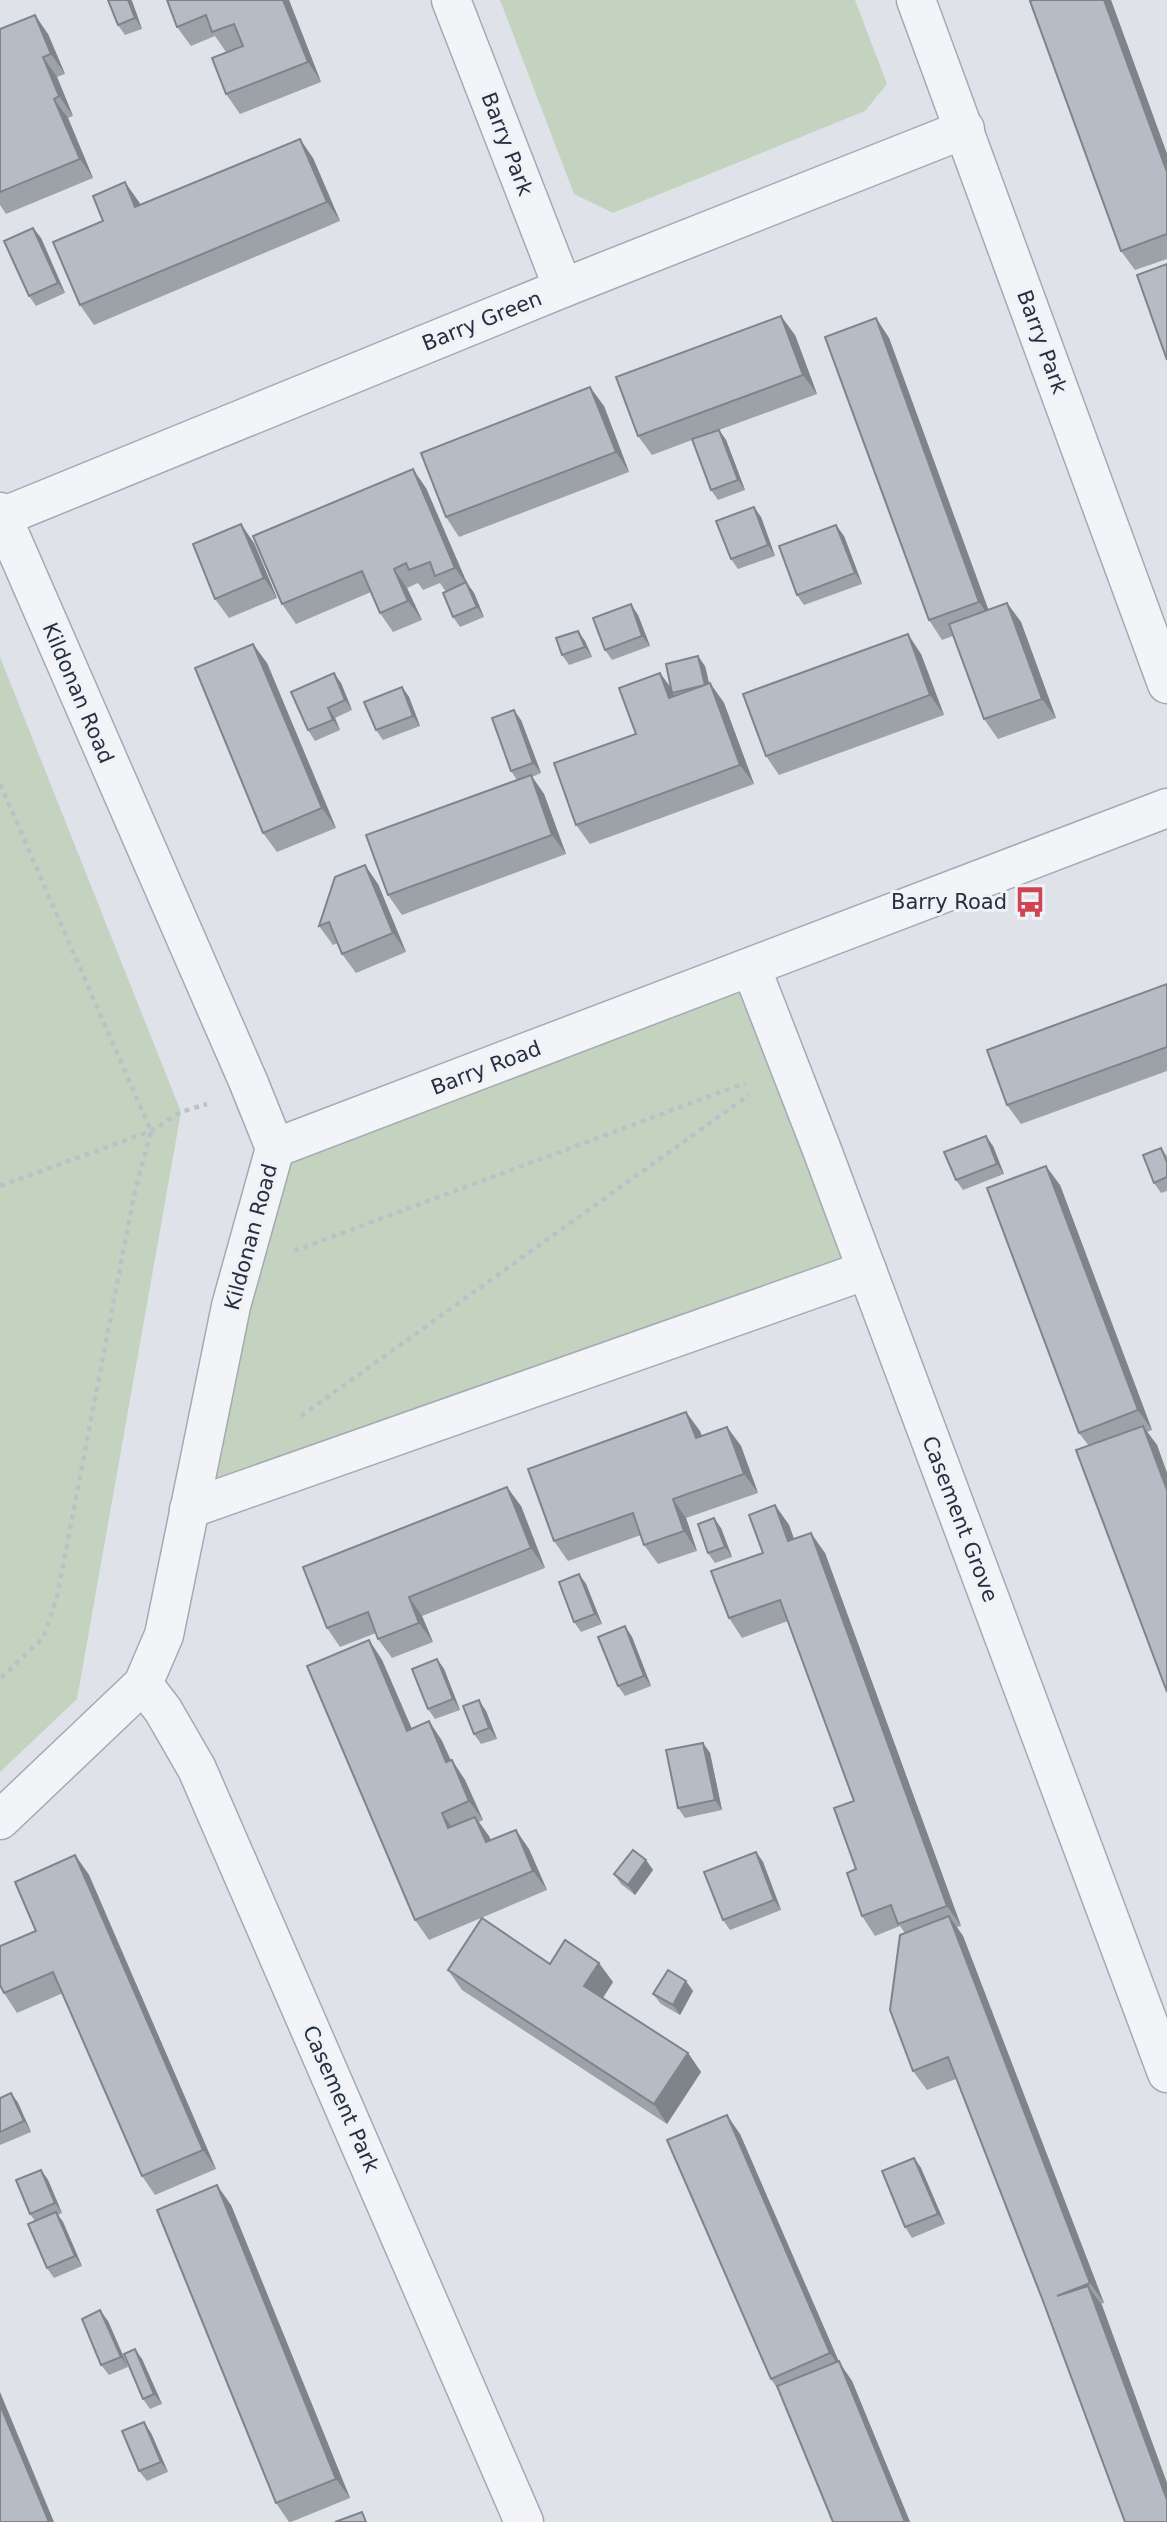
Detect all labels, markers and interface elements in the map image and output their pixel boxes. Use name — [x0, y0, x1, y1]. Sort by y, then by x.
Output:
street label: Barry Park — [476, 89, 538, 200]
street label: Barry Green — [419, 286, 545, 356]
street label: Barry Park — [1012, 287, 1072, 398]
street label: Kildonan Road — [38, 619, 118, 767]
bus stop icon: Barry Road — [1013, 885, 1047, 919]
place label: Barry Road — [891, 890, 1007, 914]
street label: Barry Road — [428, 1036, 544, 1100]
street label: Kildonan Road — [220, 1161, 282, 1313]
street label: Casement Grove — [917, 1433, 1003, 1605]
street label: Casement Park — [298, 2022, 385, 2177]

